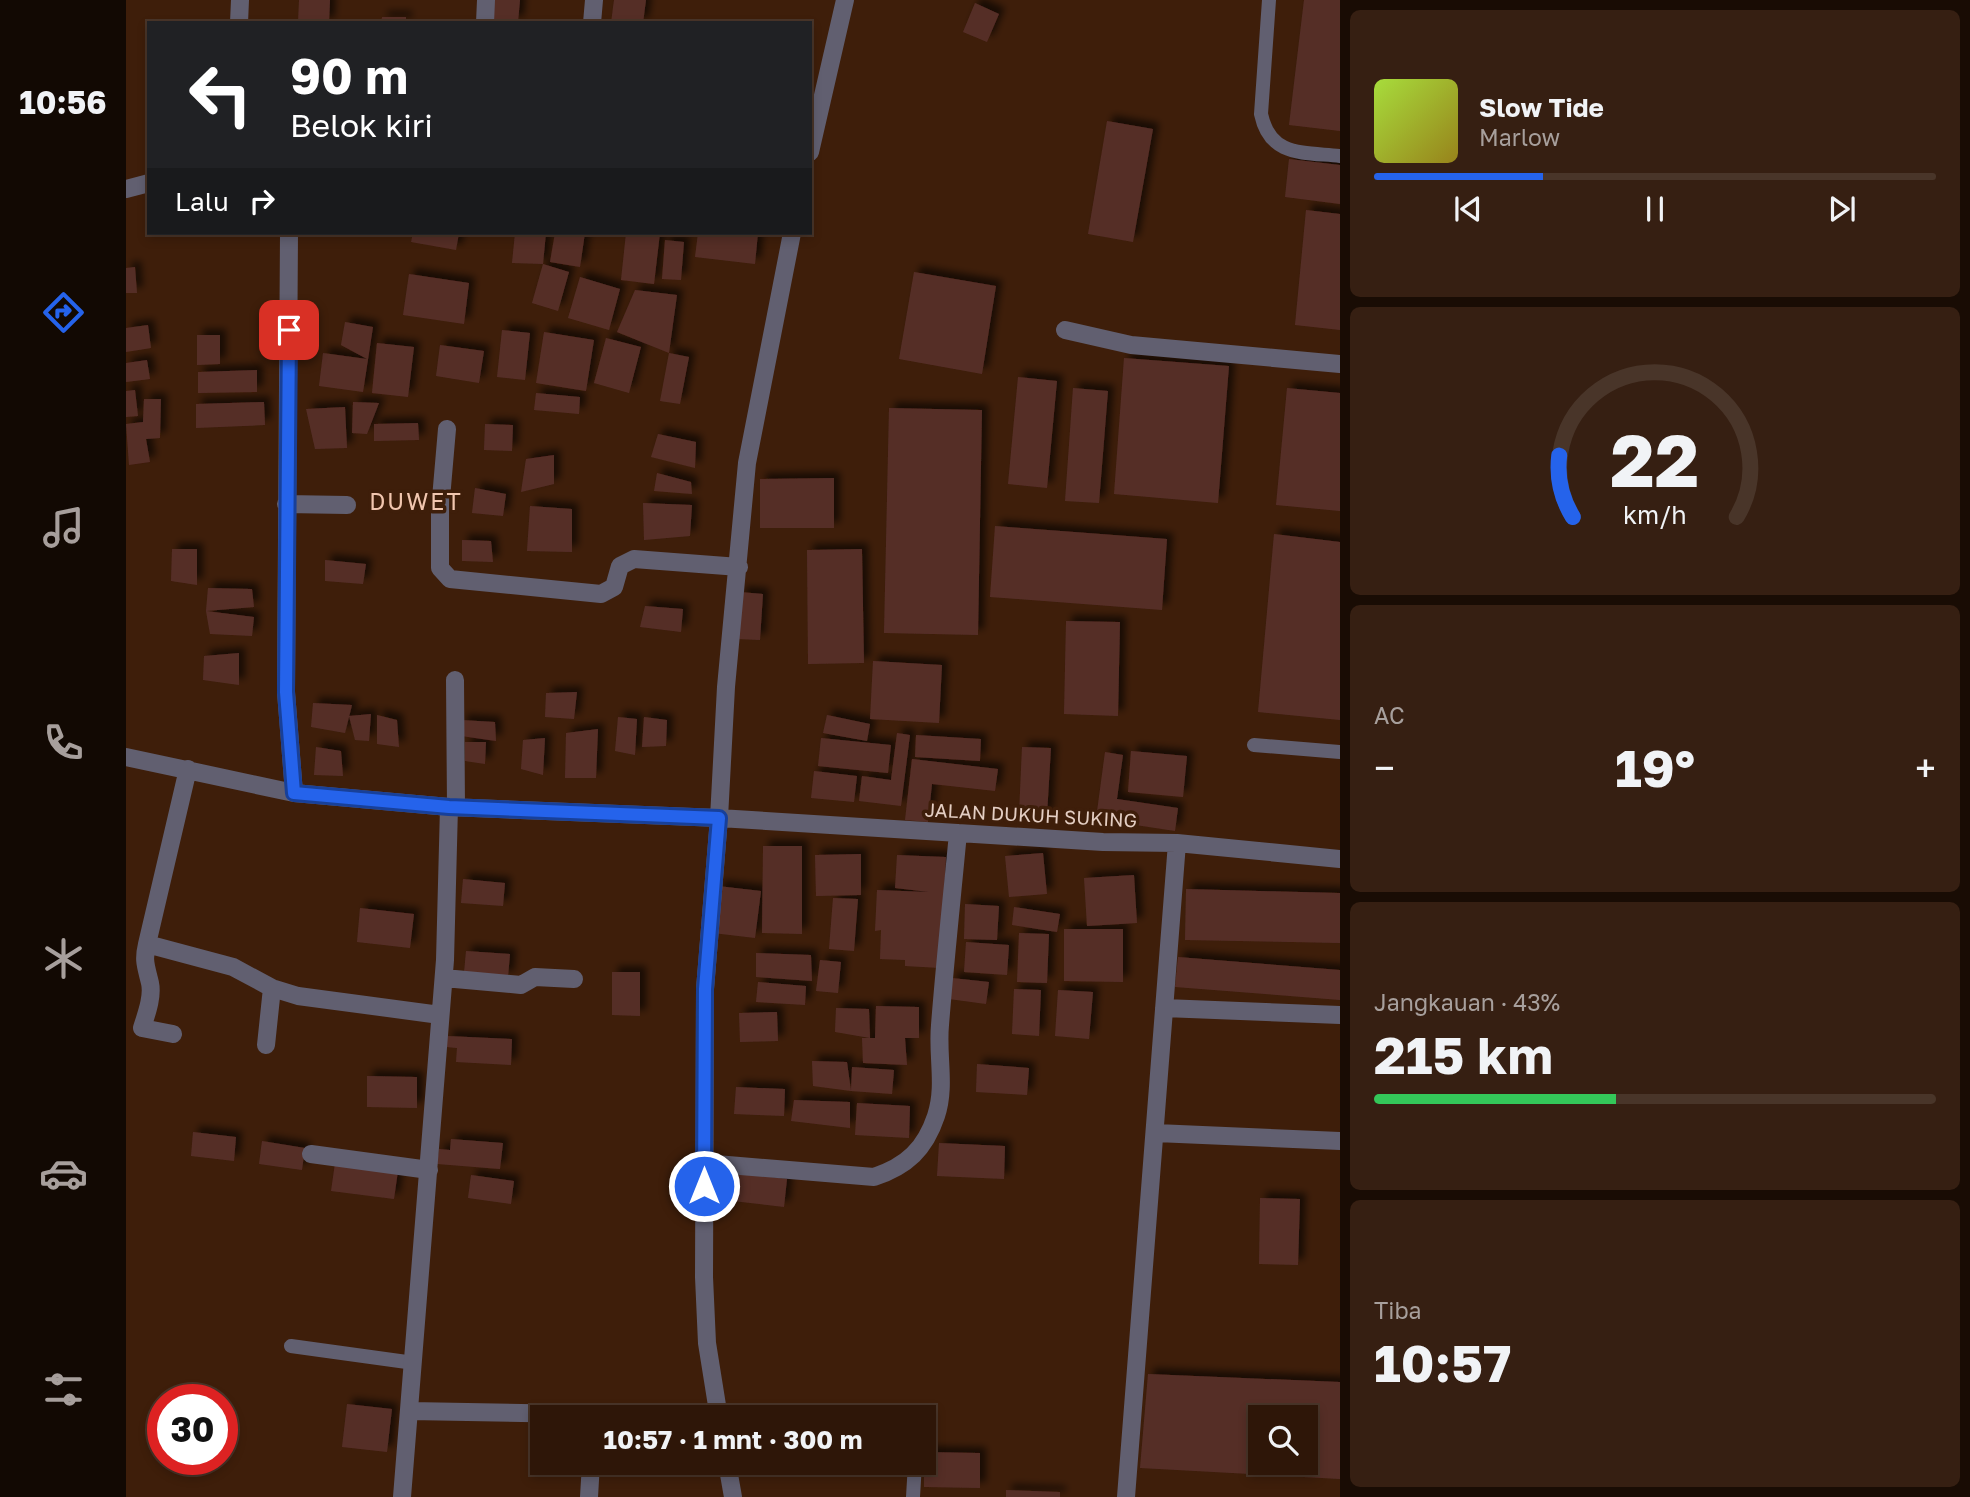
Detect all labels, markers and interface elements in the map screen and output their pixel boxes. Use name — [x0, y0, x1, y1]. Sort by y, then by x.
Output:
text: 90 m — [290, 46, 408, 105]
icon: left — [175, 49, 266, 140]
text: 10:56 — [19, 83, 107, 121]
text: Slow Tide — [1479, 92, 1604, 123]
text: Belok kiri — [290, 106, 433, 144]
text: Marlow — [1479, 123, 1560, 151]
icon: right — [243, 182, 281, 220]
text: Lalu — [175, 186, 229, 217]
icon: previous — [1449, 190, 1487, 228]
icon: pause — [1636, 190, 1674, 228]
icon: next — [1823, 190, 1861, 228]
icon: directions — [39, 288, 88, 337]
pin — [259, 300, 319, 360]
icon: arrive — [270, 311, 308, 349]
text: 22 — [1611, 417, 1699, 504]
district label: DUWET — [369, 487, 463, 515]
text: km/h — [1623, 499, 1687, 530]
icon: music — [39, 503, 88, 552]
text: AC — [1374, 701, 1405, 729]
icon: phone — [39, 718, 88, 767]
text: 19° — [1615, 736, 1695, 798]
text: − — [1374, 745, 1395, 790]
text: + — [1915, 745, 1936, 790]
street label: JALAN DUKUH SUKING — [924, 797, 1138, 832]
icon: climate — [39, 934, 88, 983]
text: Jangkauan · 43% — [1374, 988, 1560, 1016]
text: 215 km — [1374, 1023, 1553, 1085]
icon: car — [39, 1149, 88, 1198]
position arrow — [667, 1149, 741, 1223]
text: Tiba — [1374, 1296, 1422, 1324]
text: 10:57 — [1374, 1331, 1511, 1393]
icon: filters — [39, 1365, 88, 1414]
speed limit sign: 30 — [147, 1384, 238, 1475]
map controls — [1248, 1405, 1318, 1475]
button: search — [1248, 1405, 1318, 1475]
text: 10:57 · 1 mnt · 300 m — [604, 1424, 862, 1455]

